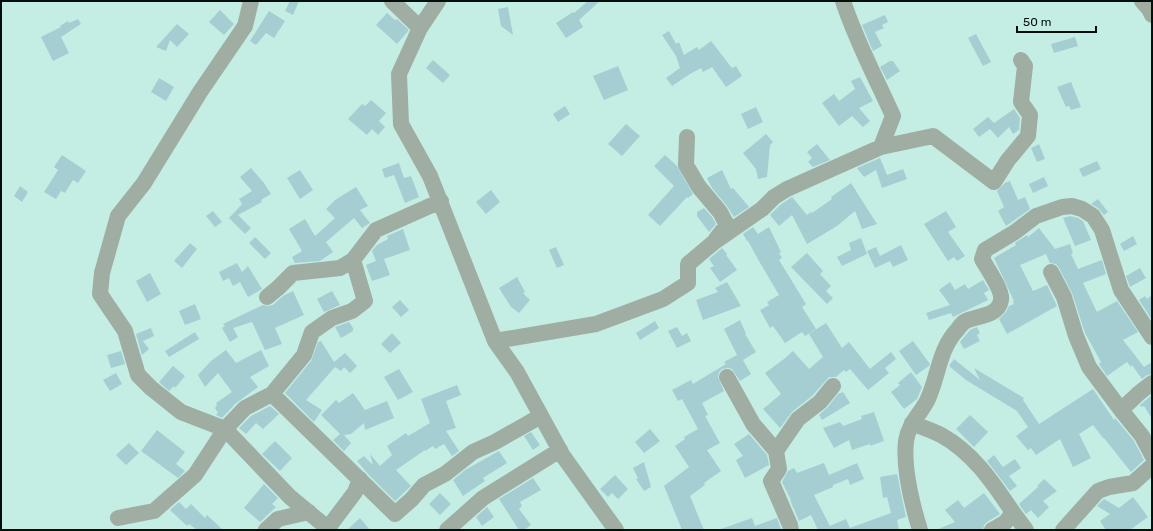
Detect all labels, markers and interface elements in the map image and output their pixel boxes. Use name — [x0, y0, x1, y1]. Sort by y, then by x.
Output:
scale bar — [1017, 8, 1096, 34]
text: 50 m — [1023, 15, 1051, 29]

